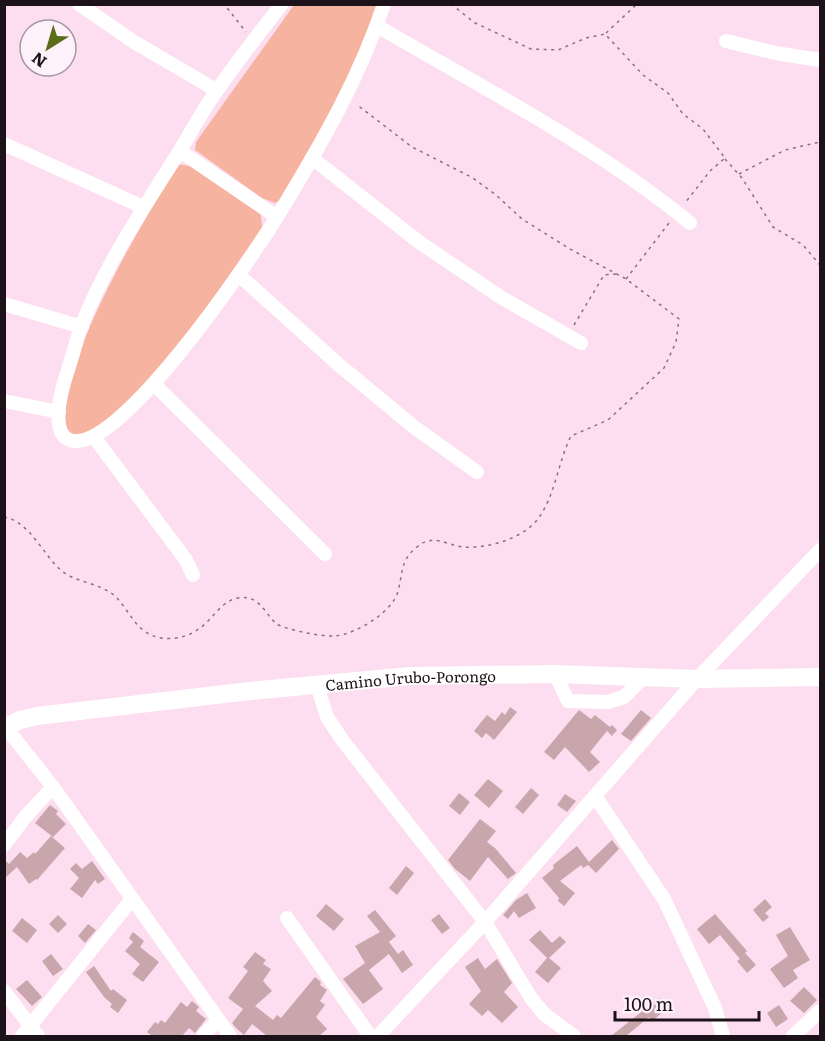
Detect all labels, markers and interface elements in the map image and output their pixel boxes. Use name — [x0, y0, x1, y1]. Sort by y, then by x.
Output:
north arrow — [18, 18, 78, 78]
text: N — [26, 47, 51, 74]
street label: Camino Urubo-Porongo — [324, 663, 496, 695]
scale bar — [615, 984, 759, 1022]
text: 100 m — [624, 990, 673, 1017]

